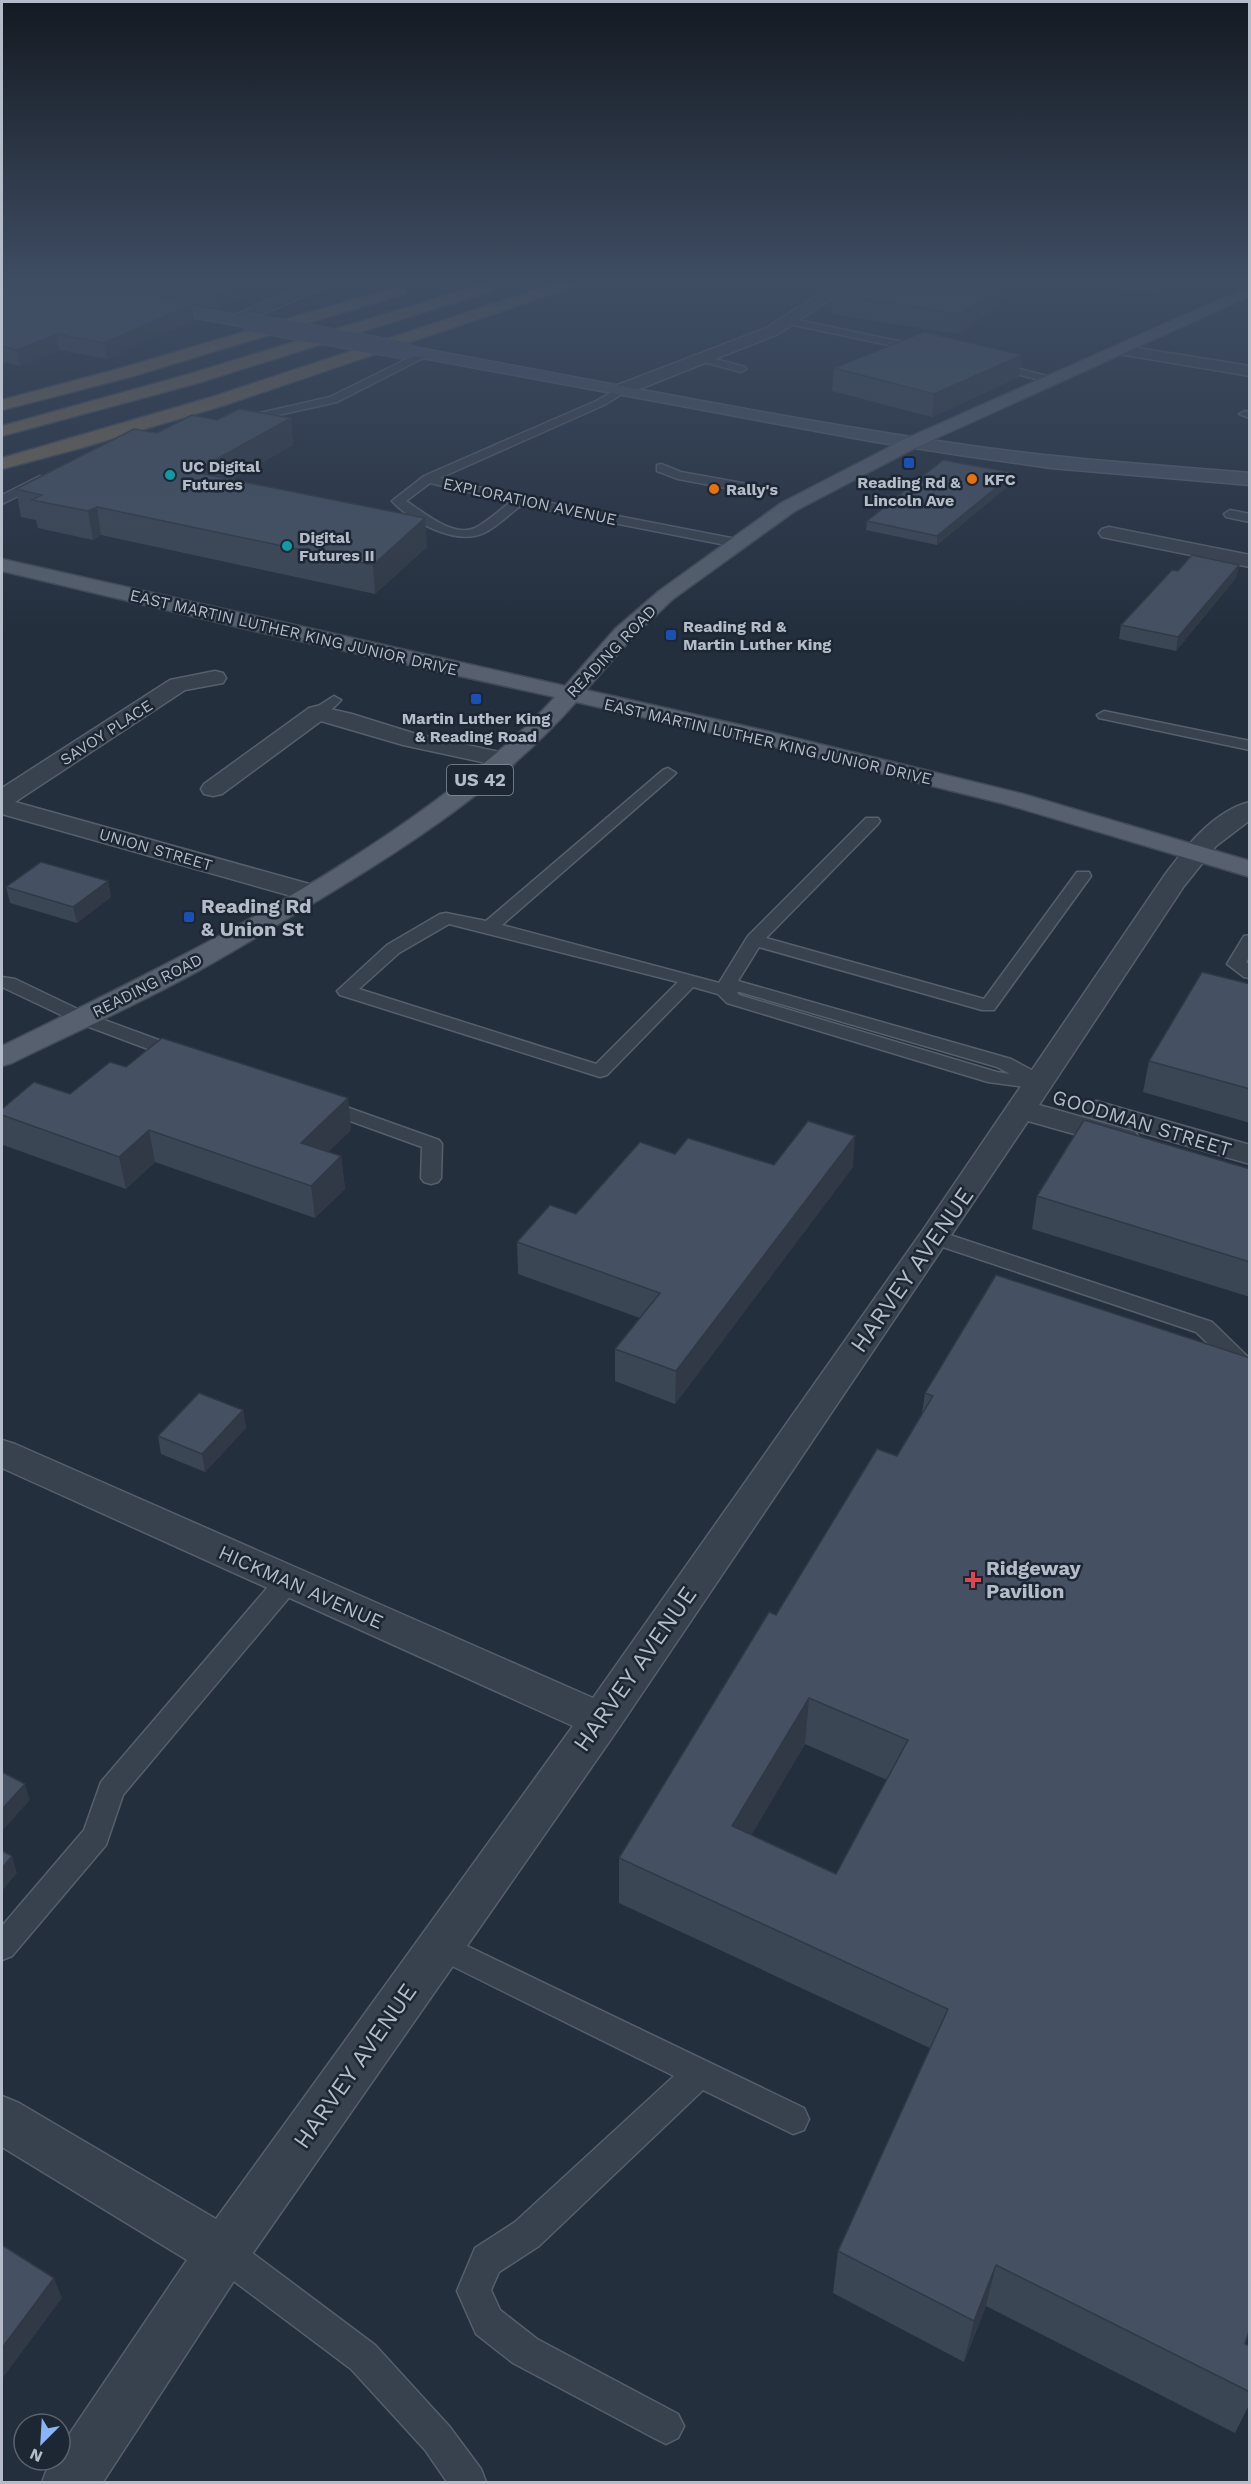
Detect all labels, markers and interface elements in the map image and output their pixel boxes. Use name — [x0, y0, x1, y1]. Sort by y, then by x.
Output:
marker: Reading Rd & Lincoln Ave — [902, 456, 916, 470]
place label: UC Digital Futures — [182, 457, 261, 494]
marker: UC Digital Futures — [163, 468, 177, 482]
place label: KFC — [984, 470, 1016, 489]
marker: KFC — [965, 472, 979, 486]
place label: Reading Rd & Lincoln Ave — [857, 473, 961, 510]
street label: EXPLORATION AVENUE — [441, 474, 618, 529]
place label: Rally's — [726, 480, 778, 499]
marker: Rally's — [707, 482, 721, 496]
place label: Digital Futures II — [299, 528, 375, 565]
marker: Digital Futures II — [280, 539, 294, 553]
street label: EAST MARTIN LUTHER KING JUNIOR DRIVE — [128, 585, 460, 679]
street label: READING ROAD — [563, 601, 660, 701]
place label: Reading Rd & Martin Luther King — [683, 617, 831, 654]
marker: Reading Rd & Martin Luther King — [664, 628, 678, 642]
marker: Martin Luther King & Reading Road — [469, 692, 483, 706]
street label: EAST MARTIN LUTHER KING JUNIOR DRIVE — [602, 694, 934, 788]
street label: SAVOY PLACE — [57, 696, 156, 769]
place label: Martin Luther King & Reading Road — [402, 709, 550, 746]
road number: US 42 — [447, 765, 513, 795]
street label: UNION STREET — [97, 824, 215, 875]
place label: Reading Rd & Union St — [201, 894, 312, 941]
marker: Reading Rd & Union St — [182, 910, 196, 924]
street label: READING ROAD — [89, 950, 205, 1021]
street label: GOODMAN STREET — [1050, 1084, 1234, 1162]
street label: HARVEY AVENUE — [845, 1182, 979, 1358]
street label: HICKMAN AVENUE — [215, 1540, 387, 1634]
place label: Ridgeway Pavilion — [986, 1556, 1081, 1603]
marker: Ridgeway Pavilion — [964, 1571, 982, 1589]
street label: HARVEY AVENUE — [568, 1581, 702, 1757]
street label: HARVEY AVENUE — [288, 1978, 422, 2154]
north arrow — [12, 2412, 72, 2472]
text: N — [27, 2444, 45, 2466]

